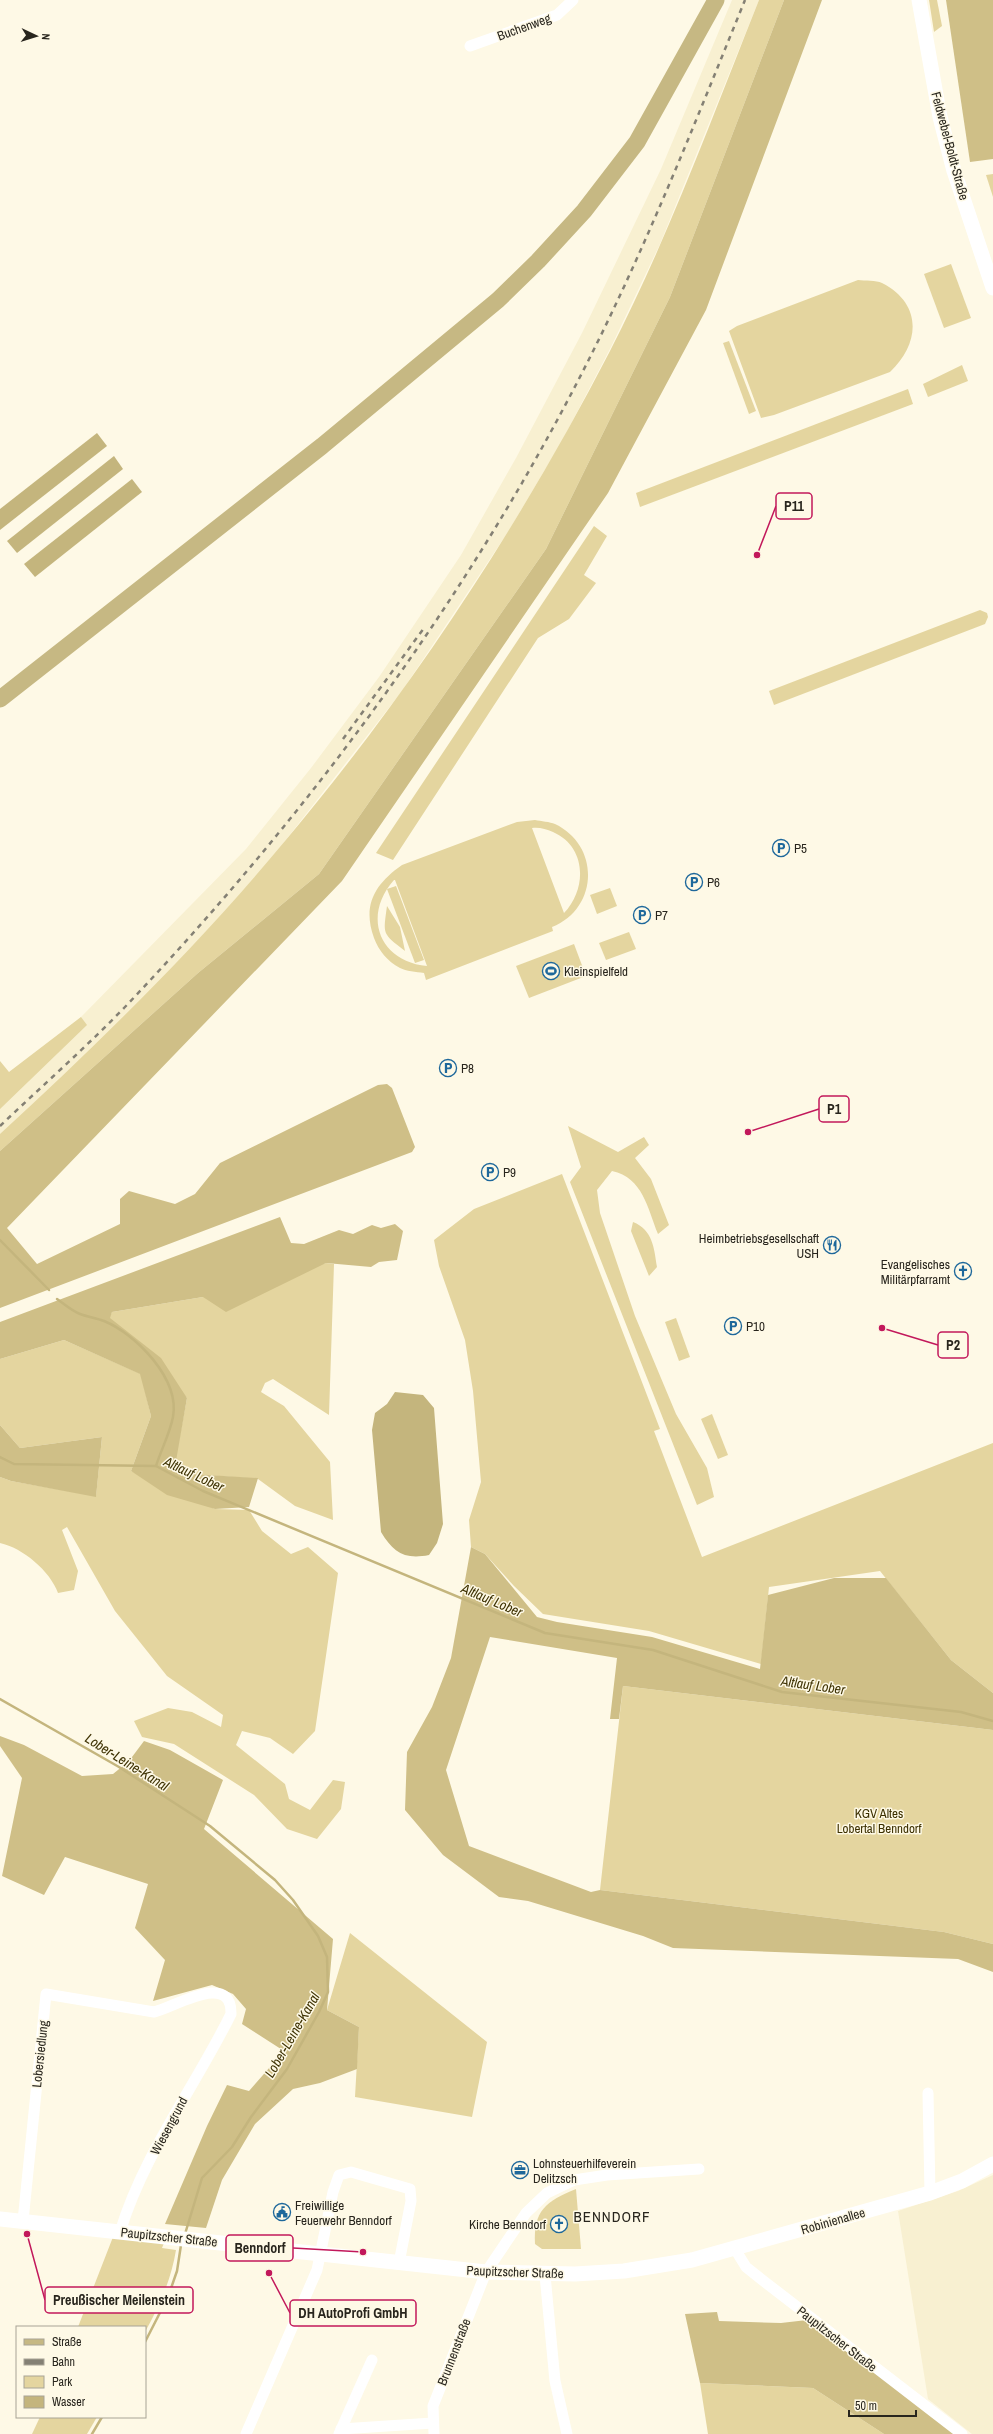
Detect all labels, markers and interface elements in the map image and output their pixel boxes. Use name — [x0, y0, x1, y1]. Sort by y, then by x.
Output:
street label: Buchenweg — [495, 9, 553, 45]
north arrow — [16, 16, 56, 56]
text: N — [39, 33, 53, 40]
street label: Feldwebel-Boldt-Straße — [927, 90, 973, 202]
callout: P11 — [776, 493, 812, 519]
text: P11 — [784, 497, 805, 515]
parking icon: P5 — [771, 838, 791, 858]
place label: P5 — [794, 840, 807, 857]
parking icon: P6 — [684, 872, 704, 892]
place label: P6 — [707, 874, 720, 891]
parking icon: P7 — [632, 905, 652, 925]
place label: P7 — [655, 907, 668, 924]
sports icon: Kleinspielfeld — [541, 961, 561, 981]
place label: Kleinspielfeld — [564, 963, 628, 980]
parking icon: P8 — [438, 1058, 458, 1078]
place label: P8 — [461, 1060, 474, 1077]
callout: P1 — [819, 1096, 849, 1122]
text: P1 — [827, 1100, 842, 1118]
parking icon: P9 — [480, 1162, 500, 1182]
place label: P9 — [503, 1164, 516, 1181]
place label: Heimbetriebsgesellschaft USH — [699, 1230, 819, 1262]
restaurant icon: Heimbetriebsgesellschaft USH — [822, 1235, 842, 1255]
place label: Evangelisches Militärpfarramt — [881, 1256, 950, 1288]
church icon: Evangelisches Militärpfarramt — [953, 1261, 973, 1281]
parking icon: P10 — [723, 1316, 743, 1336]
place label: P10 — [746, 1318, 765, 1335]
callout: P2 — [938, 1332, 968, 1358]
text: P2 — [946, 1336, 960, 1354]
water label: Altlauf Lober — [160, 1452, 228, 1496]
water label: Altlauf Lober — [458, 1579, 526, 1621]
water label: Altlauf Lober — [779, 1671, 847, 1699]
water label: Lober-Leine-Kanal — [82, 1729, 172, 1795]
park label: KGV Altes Lobertal Benndorf — [837, 1805, 921, 1837]
water label: Lober-Leine-Kanal — [260, 1989, 324, 2081]
street label: Lobersiedlung — [28, 2019, 52, 2088]
street label: Wiesengrund — [147, 2094, 191, 2158]
place label: Lohnsteuerhilfeverein Delitzsch — [533, 2155, 636, 2187]
office icon: Lohnsteuerhilfeverein Delitzsch — [510, 2160, 530, 2180]
place label: Freiwillige Feuerwehr Benndorf — [295, 2197, 392, 2229]
public building icon: Freiwillige Feuerwehr Benndorf — [272, 2202, 292, 2222]
street label: Robinienallee — [799, 2204, 867, 2238]
district label: BENNDORF — [573, 2206, 651, 2227]
church icon: Kirche Benndorf — [549, 2214, 569, 2234]
place label: Kirche Benndorf — [469, 2216, 546, 2233]
street label: Paupitzscher Straße — [120, 2223, 218, 2251]
callout: Benndorf — [226, 2235, 293, 2261]
text: Benndorf — [234, 2239, 286, 2257]
street label: Paupitzscher Straße — [466, 2262, 564, 2282]
callout: Preußischer Meilenstein — [45, 2287, 193, 2313]
text: Preußischer Meilenstein — [53, 2291, 185, 2309]
callout: DH AutoProfi GmbH — [290, 2300, 416, 2326]
street label: Paupitzscher Straße — [793, 2302, 881, 2376]
text: DH AutoProfi GmbH — [298, 2304, 408, 2322]
street label: Brunnenstraße — [433, 2316, 475, 2388]
legend — [16, 2326, 146, 2418]
text: Straße — [52, 2334, 82, 2350]
text: Bahn — [52, 2354, 75, 2370]
text: Park — [52, 2374, 72, 2390]
scale bar — [849, 2392, 916, 2418]
text: Wasser — [52, 2394, 86, 2410]
text: 50 m — [855, 2398, 877, 2414]

